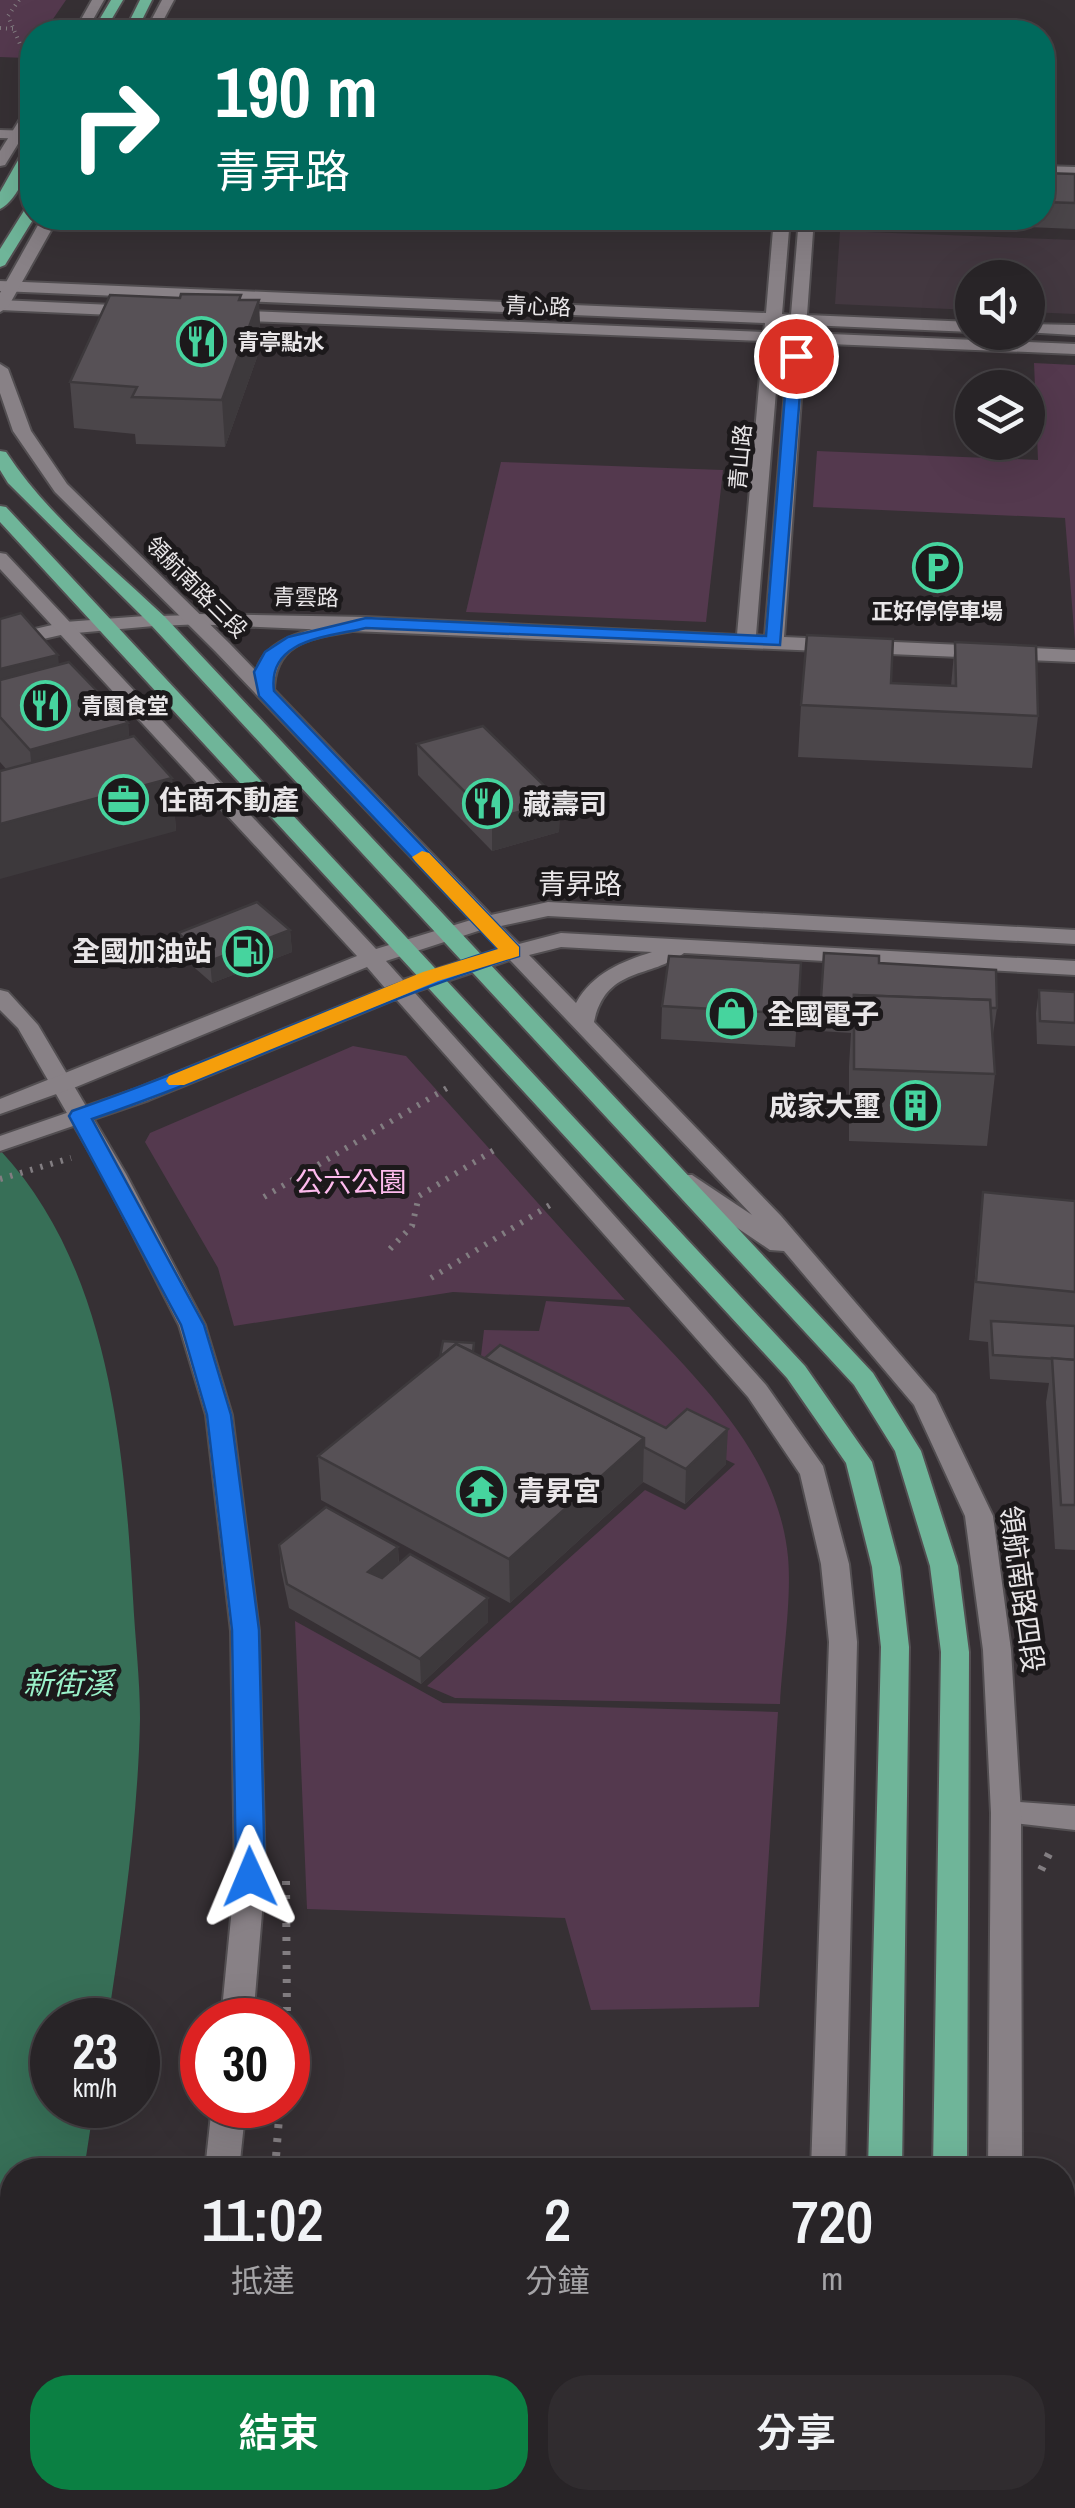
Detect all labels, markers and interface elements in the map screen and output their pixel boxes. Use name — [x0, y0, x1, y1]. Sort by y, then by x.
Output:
text: 190 m — [215, 45, 378, 139]
icon: right — [50, 60, 180, 190]
text: 青昇路 — [215, 140, 350, 201]
map controls — [955, 260, 1045, 460]
button: sound — [955, 260, 1045, 350]
street label: 青心路 — [504, 290, 572, 322]
pin — [754, 314, 839, 399]
restaurant icon: 青亭點水 — [176, 316, 228, 368]
place label: 青亭點水 — [237, 327, 325, 357]
icon: arrive — [769, 329, 824, 384]
button: layers — [955, 370, 1045, 460]
street label: 青山路 — [722, 423, 758, 491]
street label: 領航南路三段 — [140, 530, 254, 644]
parking icon: 正好停停車場 — [911, 541, 963, 593]
street label: 青雲路 — [273, 581, 339, 613]
place label: 正好停停車場 — [871, 596, 1003, 626]
restaurant icon: 青園食堂 — [20, 680, 72, 732]
place label: 青園食堂 — [81, 691, 169, 721]
office icon: 住商不動產 — [98, 774, 150, 826]
restaurant icon: 藏壽司 — [462, 778, 514, 830]
place label: 住商不動產 — [159, 781, 299, 819]
place label: 藏壽司 — [523, 785, 607, 823]
street label: 青昇路 — [538, 865, 622, 903]
fuel station icon: 全國加油站 — [221, 925, 273, 977]
place label: 全國加油站 — [72, 932, 212, 970]
shop icon: 全國電子 — [706, 988, 758, 1040]
place label: 全國電子 — [767, 995, 879, 1033]
building icon: 成家大璽 — [890, 1080, 942, 1132]
place label: 成家大璽 — [769, 1087, 881, 1125]
park label: 公六公園 — [295, 1163, 407, 1201]
temple icon: 青昇宮 — [456, 1465, 508, 1517]
place label: 青昇宮 — [517, 1472, 601, 1510]
street label: 領航南路四段 — [991, 1503, 1053, 1675]
water label: 新街溪 — [23, 1663, 117, 1703]
position arrow — [198, 1825, 302, 1929]
speed limit sign: 30 — [180, 1998, 310, 2128]
text: 23 — [72, 2017, 118, 2085]
text: km/h — [73, 2071, 117, 2105]
text: 11:02 — [202, 2179, 324, 2260]
text: 2 — [544, 2179, 571, 2260]
text: 720 — [791, 2181, 873, 2262]
text: m — [821, 2257, 843, 2300]
text: 抵達 — [231, 2259, 295, 2302]
text: 分鐘 — [525, 2259, 589, 2302]
button: 結束 — [30, 2375, 528, 2490]
button: 分享 — [548, 2375, 1045, 2490]

